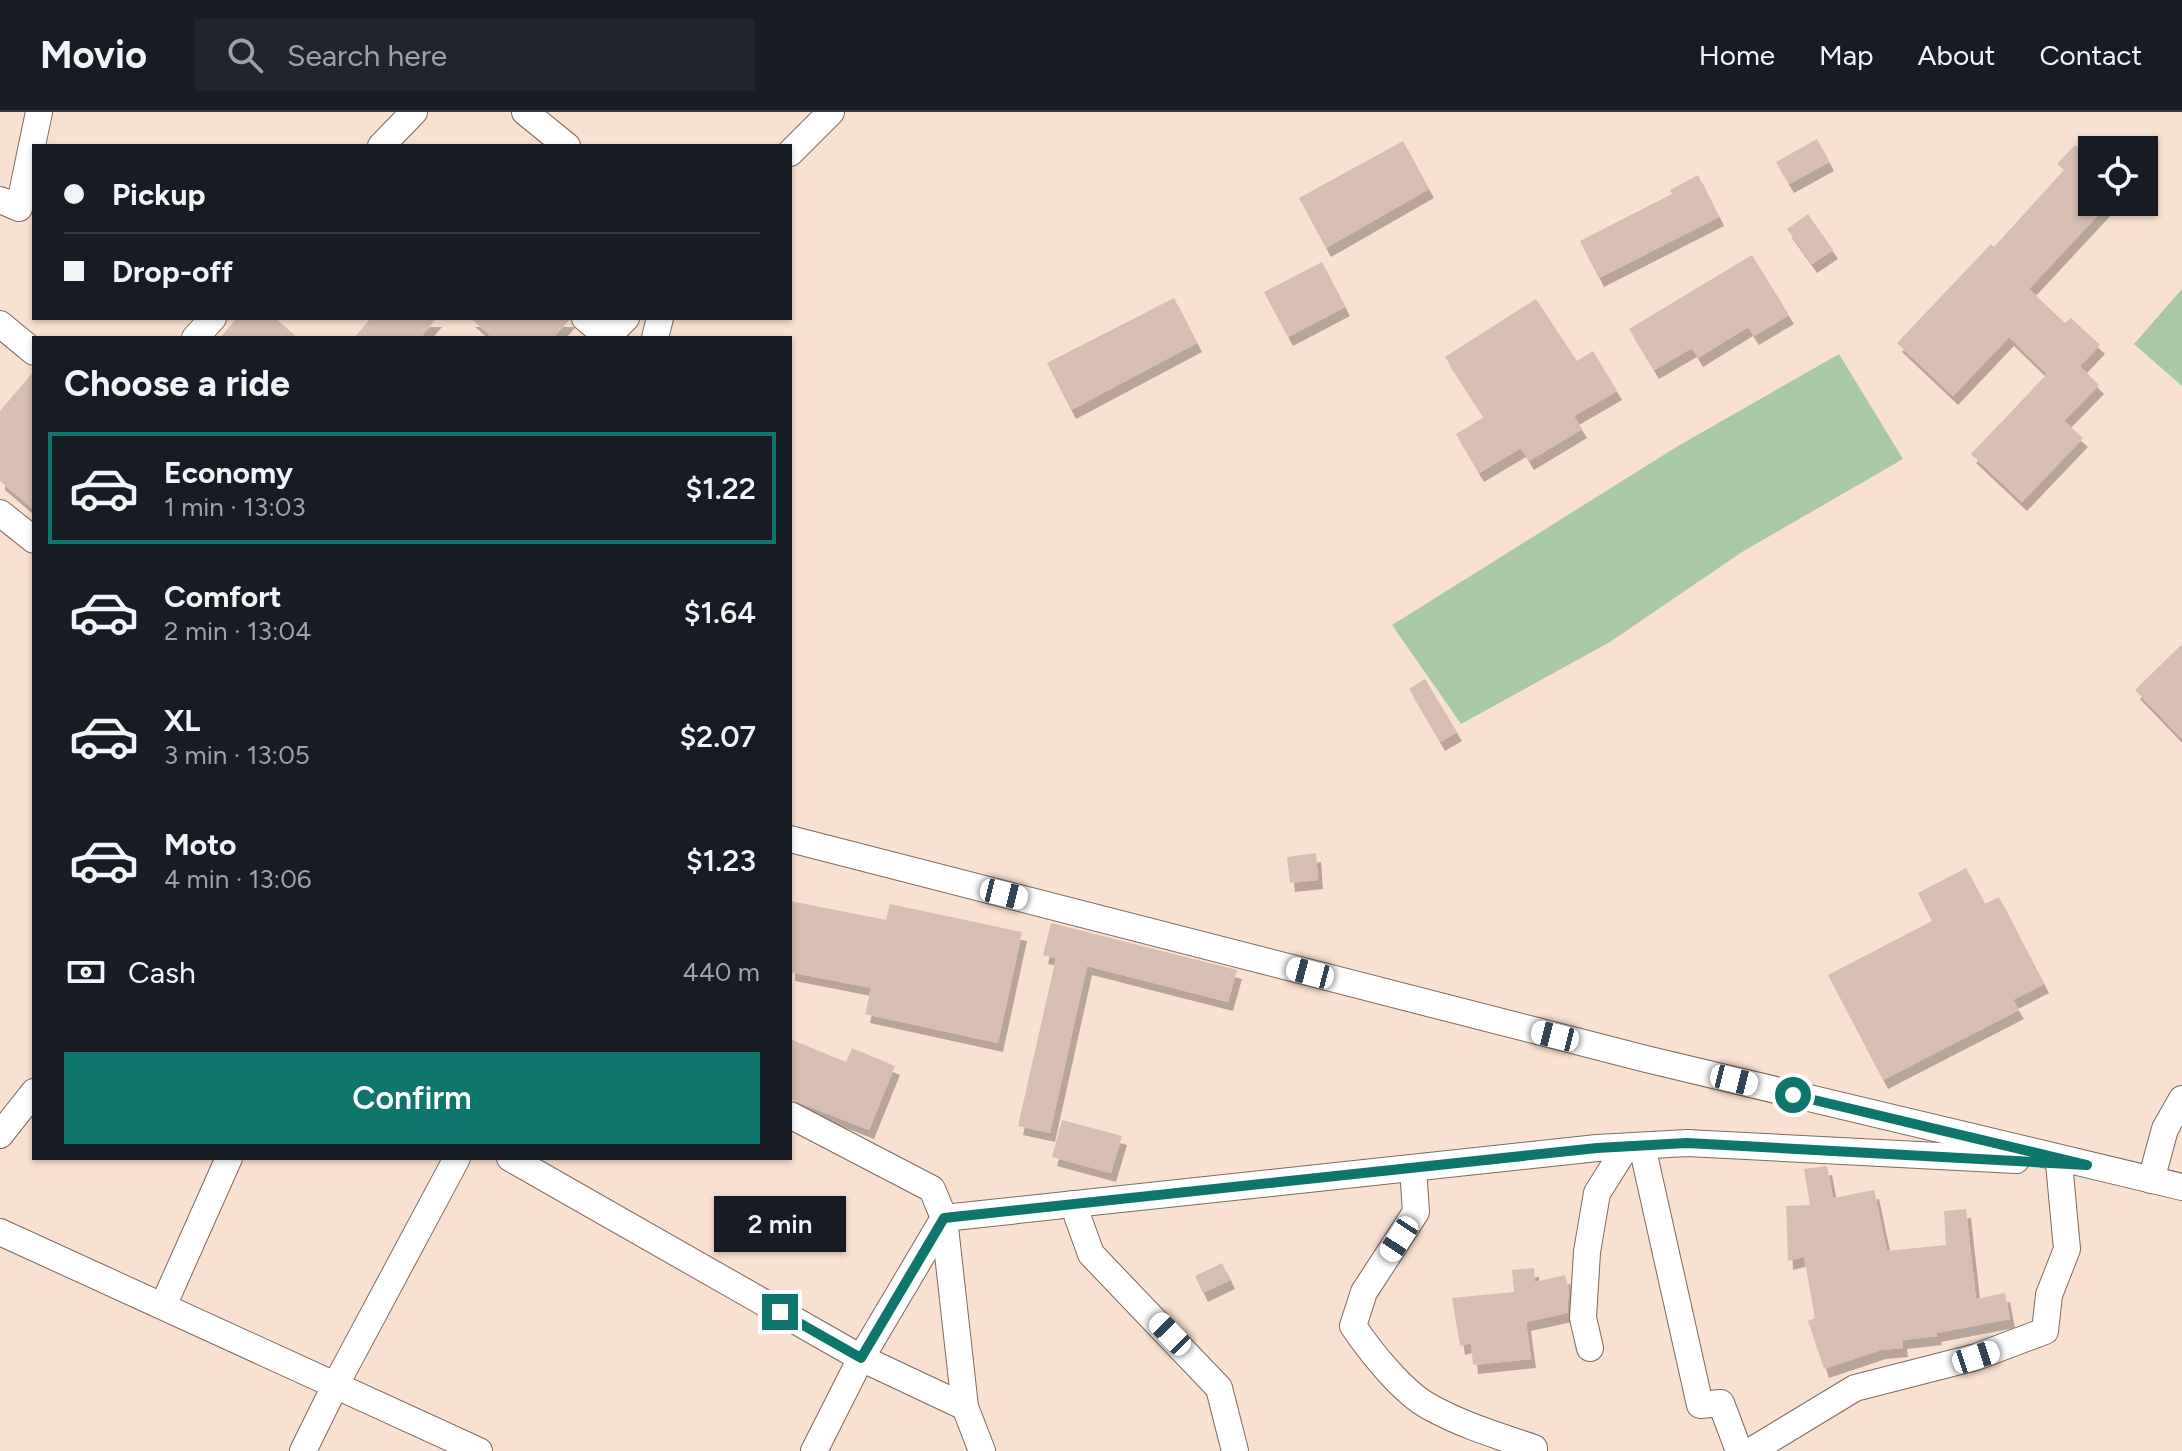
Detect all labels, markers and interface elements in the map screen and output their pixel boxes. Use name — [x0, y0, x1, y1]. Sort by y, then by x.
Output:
search box — [195, 19, 755, 91]
text: Movio — [40, 32, 147, 78]
icon: search — [223, 33, 267, 77]
text: Search here — [287, 37, 447, 74]
text: Home — [1699, 38, 1775, 72]
text: Map — [1819, 38, 1874, 72]
text: About — [1918, 38, 1995, 72]
text: Contact — [2039, 38, 2142, 72]
map controls — [2078, 136, 2158, 216]
button: locate — [2078, 136, 2158, 216]
text: Pickup — [112, 176, 206, 213]
text: Drop-off — [112, 253, 233, 290]
text: Choose a ride — [64, 362, 290, 405]
icon: car — [68, 452, 140, 524]
text: Economy — [164, 454, 293, 491]
text: $1.22 — [685, 470, 756, 507]
text: 1 min · 13:03 — [164, 491, 306, 523]
icon: car — [68, 576, 140, 648]
text: Comfort — [164, 578, 282, 615]
text: $1.64 — [684, 594, 756, 631]
text: 2 min · 13:04 — [164, 615, 311, 647]
icon: car — [68, 700, 140, 772]
text: XL — [164, 702, 200, 739]
text: $2.07 — [679, 718, 756, 755]
text: 3 min · 13:05 — [164, 739, 310, 771]
icon: car — [68, 824, 140, 896]
text: Moto — [164, 826, 236, 863]
text: $1.23 — [686, 842, 756, 879]
text: 4 min · 13:06 — [164, 863, 312, 895]
car — [978, 877, 1030, 911]
icon: cash — [64, 950, 108, 994]
text: Cash — [128, 954, 196, 991]
car — [1284, 955, 1336, 991]
text: 440 m — [682, 956, 760, 988]
car — [1529, 1019, 1581, 1053]
button: Confirm — [64, 1052, 760, 1144]
car — [1708, 1063, 1760, 1097]
route start — [1775, 1077, 1811, 1113]
callout: 2 min — [714, 1196, 846, 1252]
text: 2 min — [748, 1208, 812, 1240]
car — [1376, 1212, 1422, 1266]
route end — [762, 1294, 798, 1330]
car — [1145, 1308, 1195, 1360]
car — [1949, 1338, 2003, 1376]

